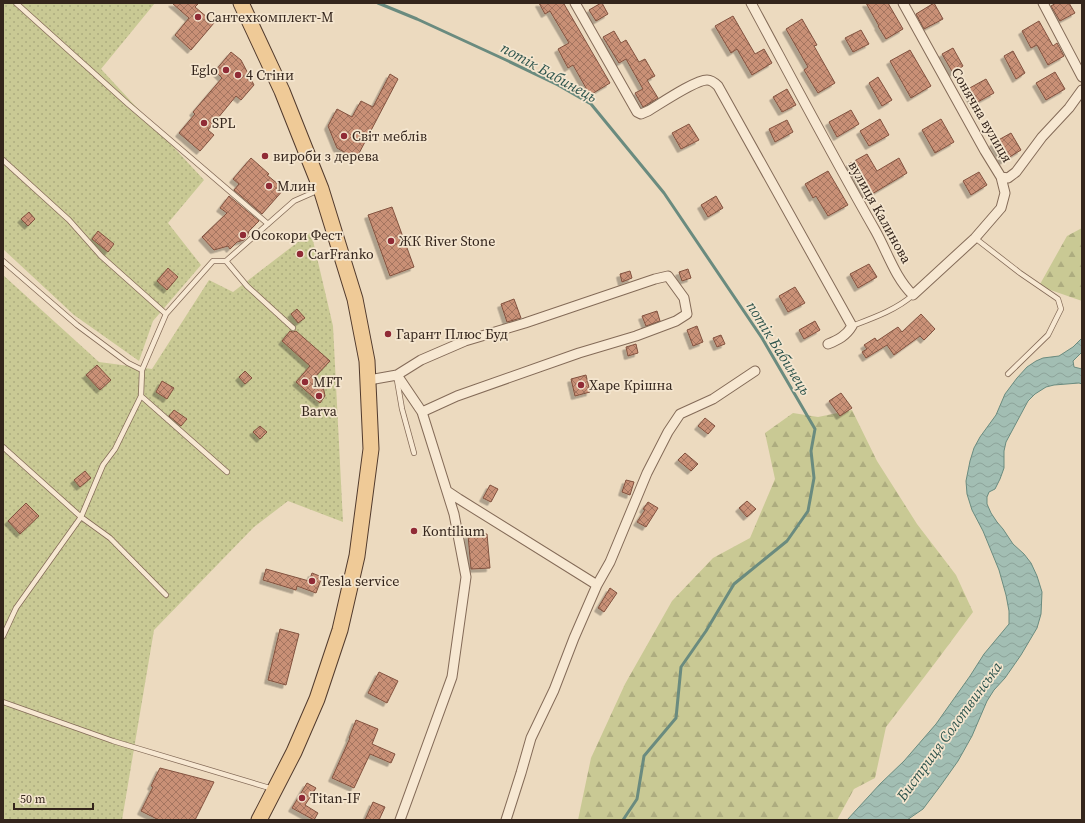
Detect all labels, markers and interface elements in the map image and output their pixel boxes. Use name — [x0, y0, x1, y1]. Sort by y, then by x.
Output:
place label: Сантехкомплект-М — [206, 7, 334, 27]
marker: Сантехкомплект-М — [193, 12, 203, 22]
water label: потік Бабинець — [497, 37, 601, 107]
place label: Eglo — [191, 60, 218, 80]
street label: Сонячна вулиця — [947, 64, 1017, 166]
marker: Eglo — [221, 65, 231, 75]
place label: 4 Стіни — [246, 65, 294, 85]
marker: 4 Стіни — [233, 70, 243, 80]
place label: SPL — [212, 113, 235, 133]
marker: SPL — [199, 118, 209, 128]
place label: Світ меблів — [352, 126, 427, 146]
marker: Світ меблів — [339, 131, 349, 141]
place label: вироби з дерева — [273, 146, 380, 166]
marker: вироби з дерева — [260, 151, 270, 161]
street label: вулиця Калинова — [844, 157, 917, 268]
place label: Млин — [277, 176, 316, 196]
marker: Млин — [264, 181, 274, 191]
place label: Осокори Фест — [251, 225, 343, 245]
marker: Осокори Фест — [238, 230, 248, 240]
place label: ЖК River Stone — [399, 231, 495, 251]
marker: ЖК River Stone — [386, 236, 396, 246]
place label: CarFranko — [308, 244, 374, 264]
marker: CarFranko — [295, 249, 305, 259]
water label: потік Бабинець — [742, 297, 816, 399]
place label: Гарант Плюс Буд — [396, 324, 508, 344]
marker: Гарант Плюс Буд — [383, 329, 393, 339]
place label: MFT — [313, 372, 343, 392]
place label: Харе Крішна — [589, 375, 673, 395]
marker: MFT — [300, 377, 310, 387]
marker: Харе Крішна — [576, 380, 586, 390]
marker: Barva — [314, 391, 324, 401]
place label: Barva — [301, 401, 338, 421]
place label: Kontilium — [422, 521, 485, 541]
marker: Kontilium — [409, 526, 419, 536]
place label: Tesla service — [320, 571, 399, 591]
marker: Tesla service — [307, 576, 317, 586]
water label: Бистриця Солотвинська — [891, 657, 1007, 806]
scale bar — [14, 785, 93, 811]
place label: Titan-IF — [310, 788, 360, 808]
text: 50 m — [20, 791, 46, 807]
marker: Titan-IF — [297, 793, 307, 803]

